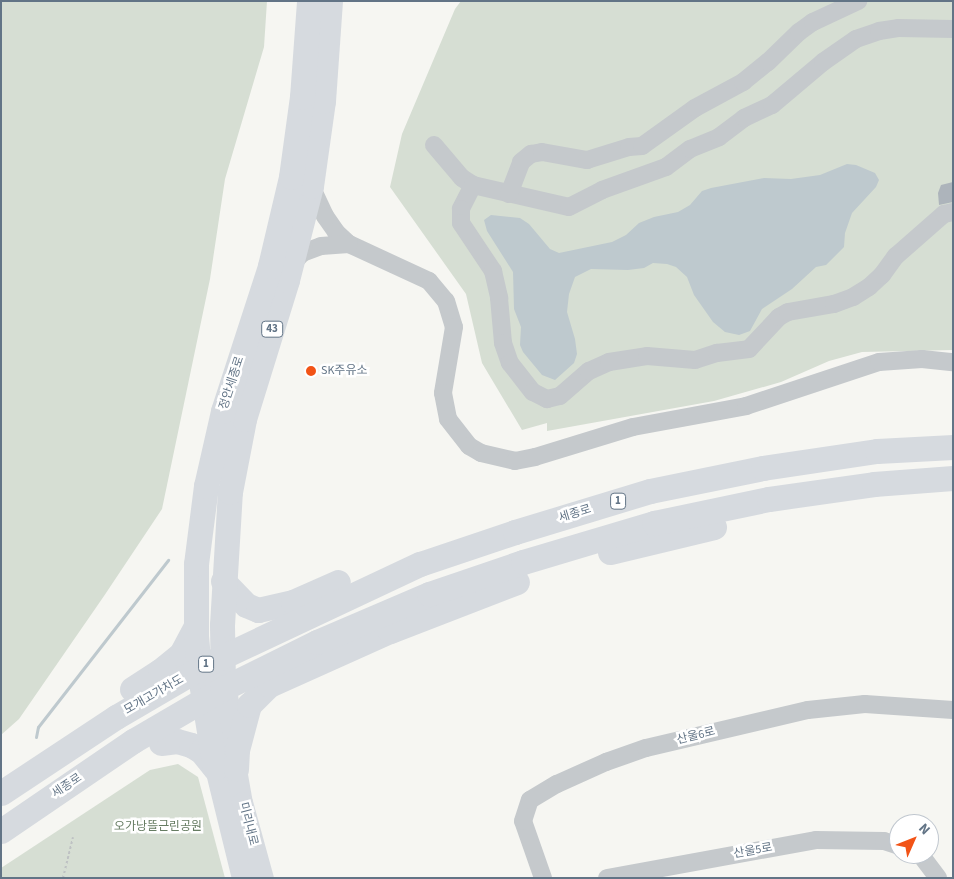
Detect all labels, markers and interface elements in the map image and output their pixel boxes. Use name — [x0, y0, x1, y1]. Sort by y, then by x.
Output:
road number: 43 — [261, 320, 283, 338]
street label: 정안세종로 — [217, 355, 247, 411]
place label: SK주유소 — [321, 364, 367, 378]
marker: SK주유소 — [305, 365, 317, 377]
road number: 1 — [609, 492, 627, 510]
street label: 세종로 — [557, 502, 593, 526]
road number: 1 — [197, 656, 215, 672]
street label: 모개고가차도 — [122, 672, 186, 718]
street label: 산울6로 — [675, 724, 717, 748]
street label: 세종로 — [49, 771, 85, 801]
street label: 미리내로 — [236, 801, 260, 847]
north arrow — [889, 814, 939, 864]
text: N — [914, 819, 934, 840]
park label: 오가낭뜰근린공원 — [114, 820, 202, 834]
street label: 산울5로 — [733, 841, 773, 861]

